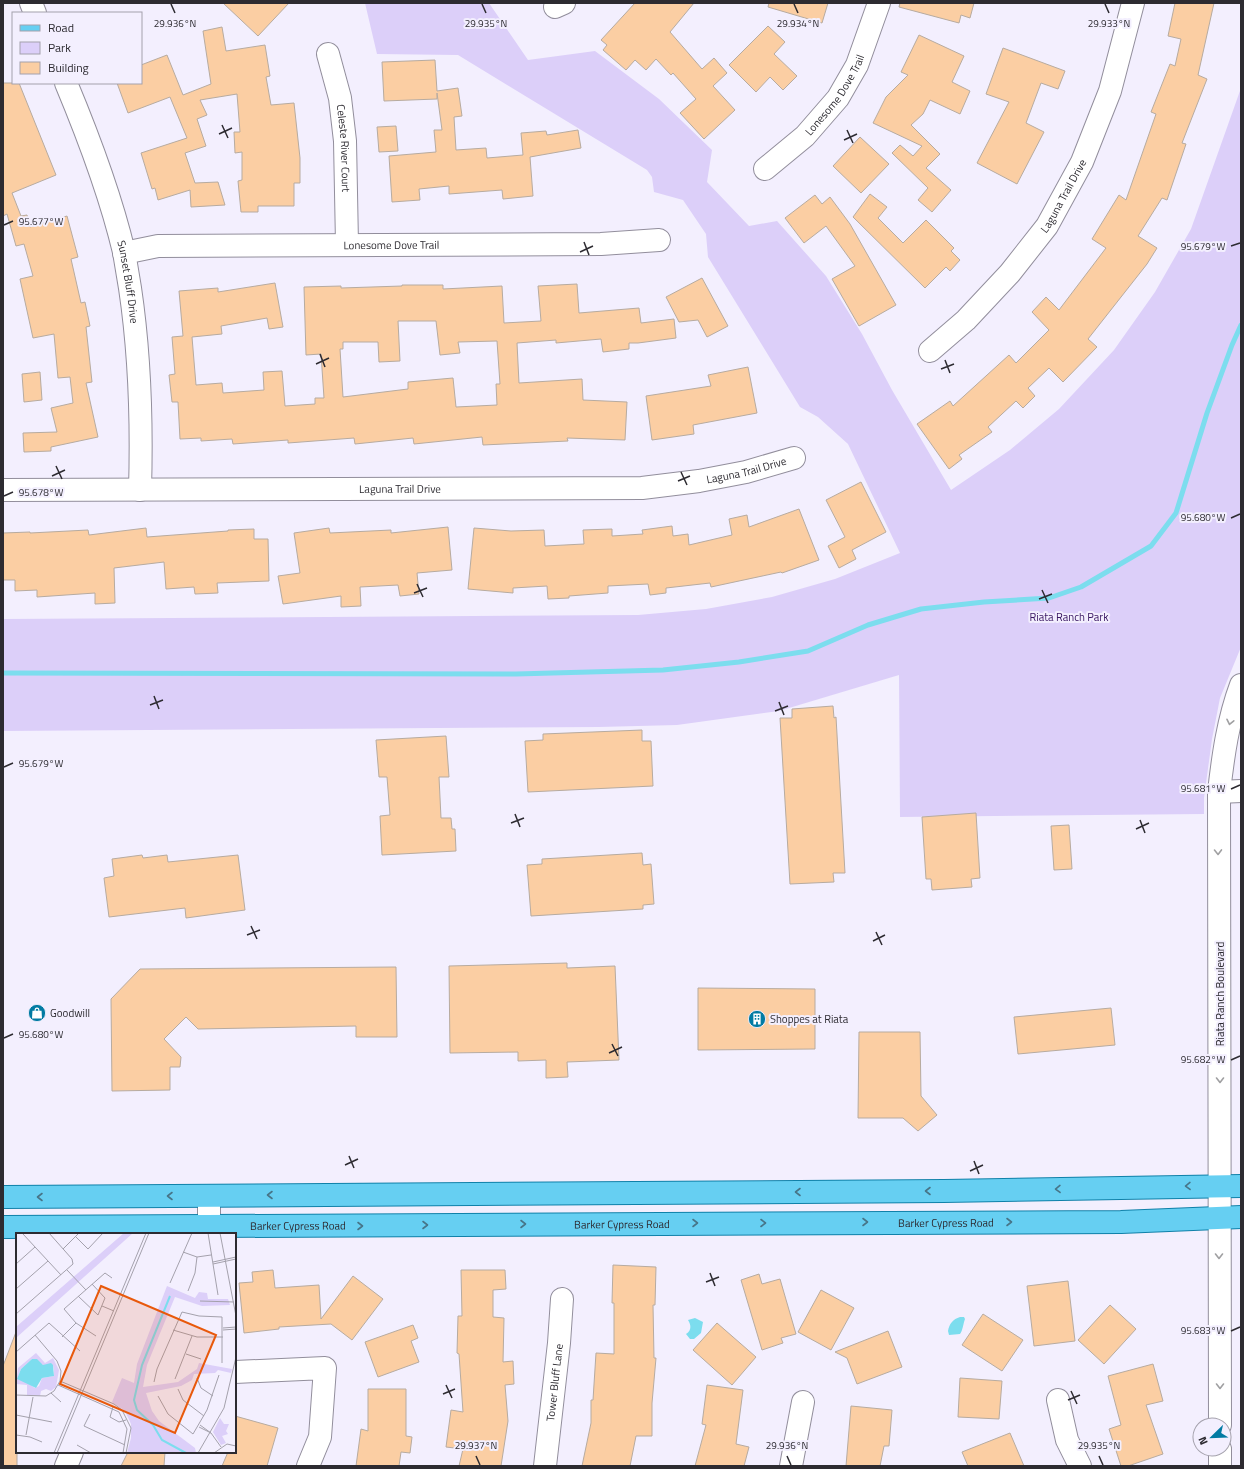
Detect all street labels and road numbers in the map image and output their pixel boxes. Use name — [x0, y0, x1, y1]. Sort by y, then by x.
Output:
street label: Lonesome Dove Trail — [801, 52, 868, 139]
street label: Celeste River Court — [333, 103, 354, 192]
street label: Laguna Trail Drive — [1037, 156, 1090, 236]
street label: Lonesome Dove Trail — [343, 237, 439, 253]
street label: Sunset Bluff Drive — [113, 239, 143, 325]
street label: Laguna Trail Drive — [705, 453, 789, 487]
street label: Laguna Trail Drive — [359, 481, 441, 497]
street label: Riata Ranch Boulevard — [1212, 942, 1228, 1046]
street label: Barker Cypress Road — [898, 1215, 994, 1231]
street label: Barker Cypress Road — [574, 1216, 670, 1232]
street label: Barker Cypress Road — [250, 1217, 346, 1234]
street label: Tower Bluff Lane — [542, 1343, 567, 1422]

